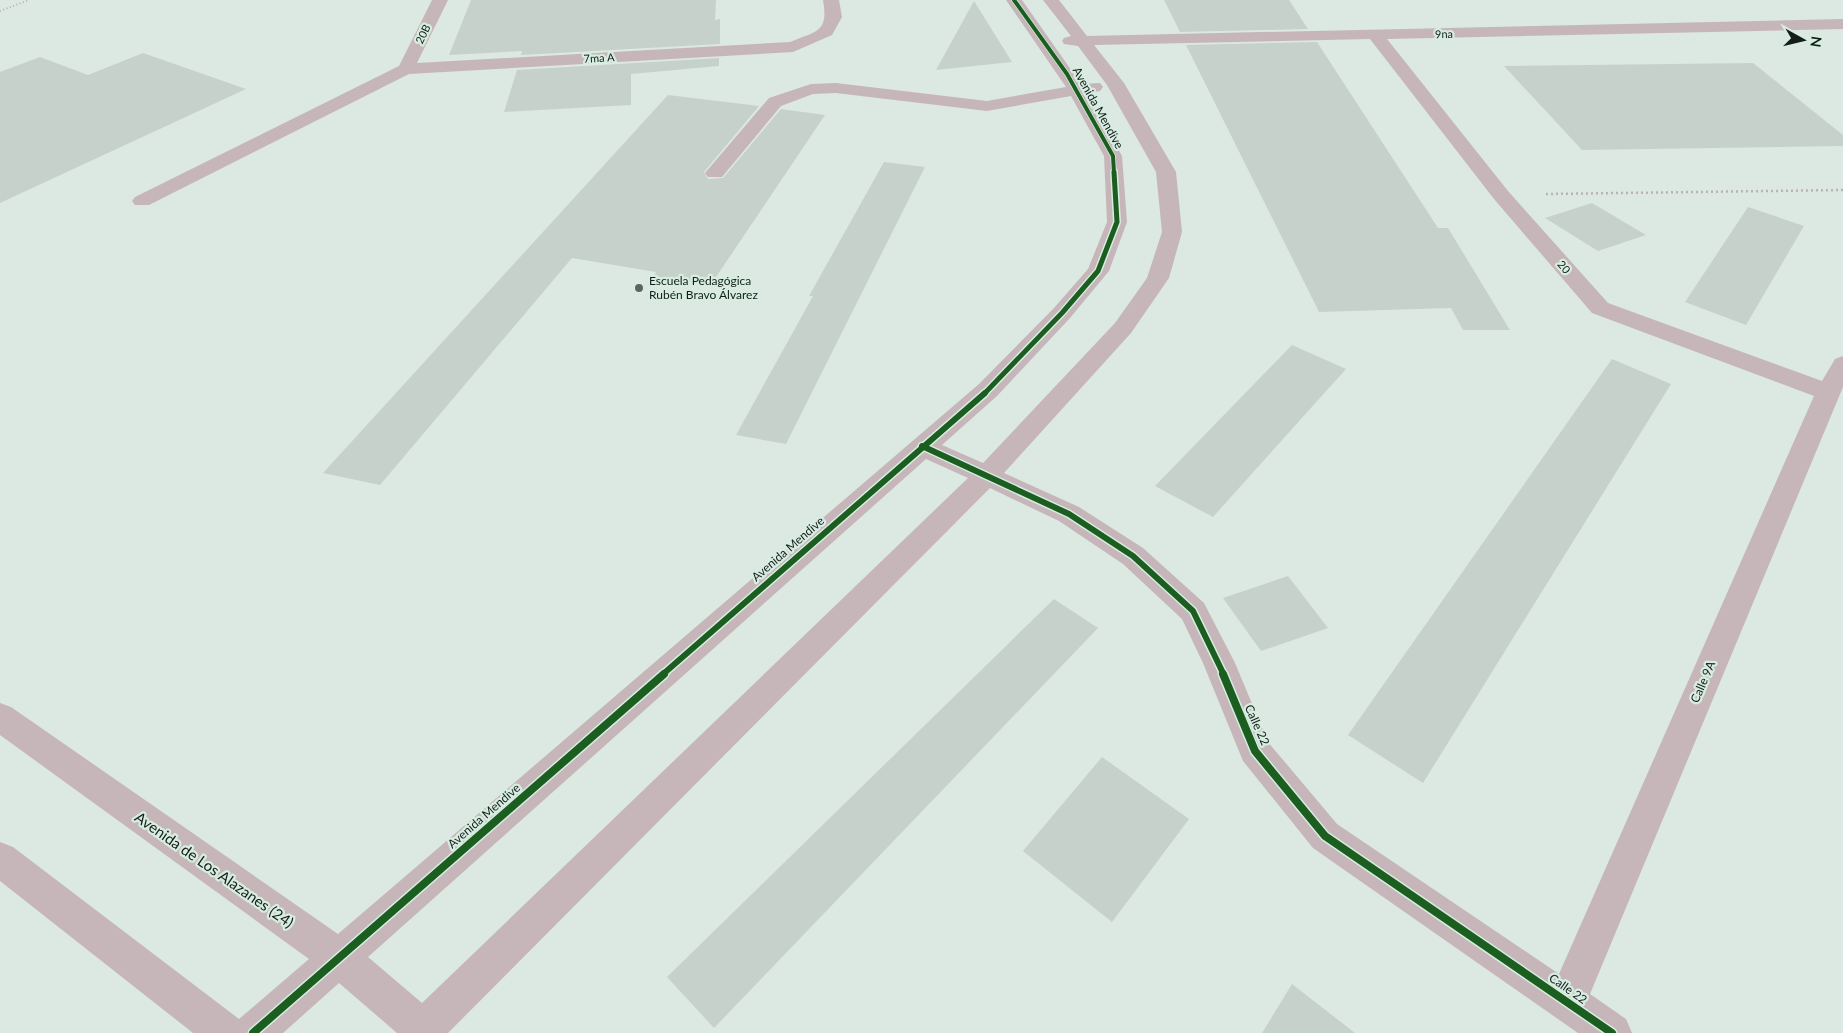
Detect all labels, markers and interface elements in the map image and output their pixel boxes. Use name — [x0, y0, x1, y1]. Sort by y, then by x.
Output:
north arrow — [1778, 15, 1828, 65]
street label: 20B — [412, 22, 433, 46]
street label: 9na — [1435, 27, 1453, 40]
text: N — [1807, 35, 1826, 48]
street label: 7ma A — [583, 50, 615, 65]
street label: Avenida Mendive — [1070, 64, 1127, 151]
street label: 20 — [1555, 258, 1574, 276]
place label: Escuela Pedagógica Rubén Bravo Álvarez — [649, 273, 758, 302]
marker: Escuela Pedagógica Rubén Bravo Álvarez — [633, 282, 645, 294]
street label: Avenida Mendive — [748, 513, 827, 584]
street label: Calle 9A — [1687, 658, 1718, 705]
street label: Calle 22 — [1242, 702, 1273, 748]
street label: Avenida Mendive — [444, 780, 523, 851]
street label: Avenida de Los Alazanes (24) — [132, 807, 297, 931]
street label: Calle 22 — [1546, 970, 1590, 1007]

